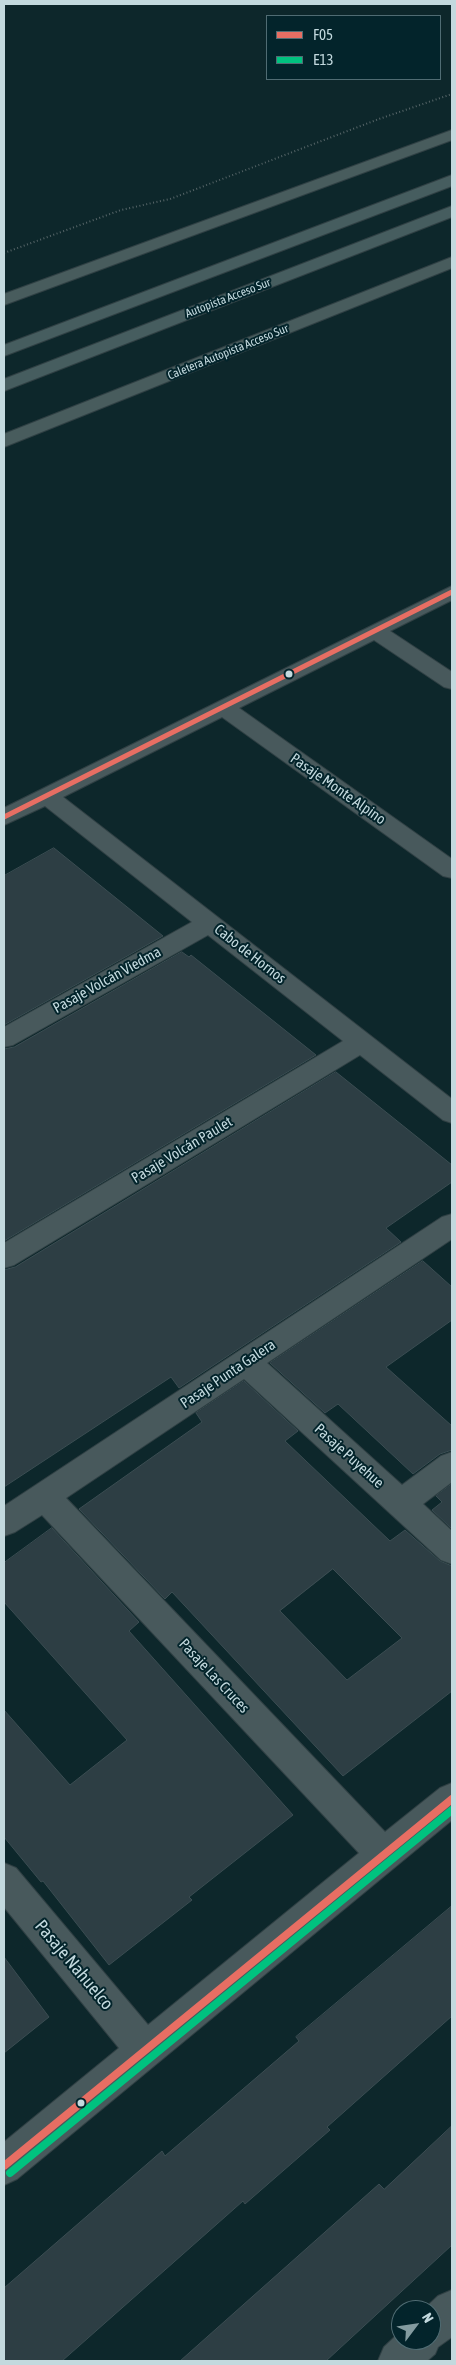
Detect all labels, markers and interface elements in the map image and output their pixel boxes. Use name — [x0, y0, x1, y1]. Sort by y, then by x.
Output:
legend — [266, 15, 441, 80]
text: F05 — [313, 26, 333, 43]
text: E13 — [313, 51, 334, 68]
street label: Autopista Acceso Sur — [183, 275, 273, 321]
street label: Caletera Autopista Acceso Sur — [166, 321, 290, 383]
unlabelled marker — [284, 669, 294, 679]
street label: Pasaje Monte Alpino — [287, 749, 389, 829]
street label: Cabo de Hornos — [211, 921, 289, 987]
street label: Pasaje Volcán Viedma — [50, 943, 164, 1017]
street label: Pasaje Volcán Paulet — [128, 1113, 236, 1187]
street label: Pasaje Punta Galera — [177, 1336, 279, 1412]
street label: Pasaje Puyehue — [311, 1420, 387, 1492]
street label: Pasaje Las Cruces — [175, 1635, 253, 1717]
street label: Pasaje Nahuelco — [30, 1916, 118, 2014]
unlabelled marker — [76, 2098, 86, 2108]
north arrow — [391, 2300, 441, 2350]
text: N — [419, 2310, 437, 2325]

